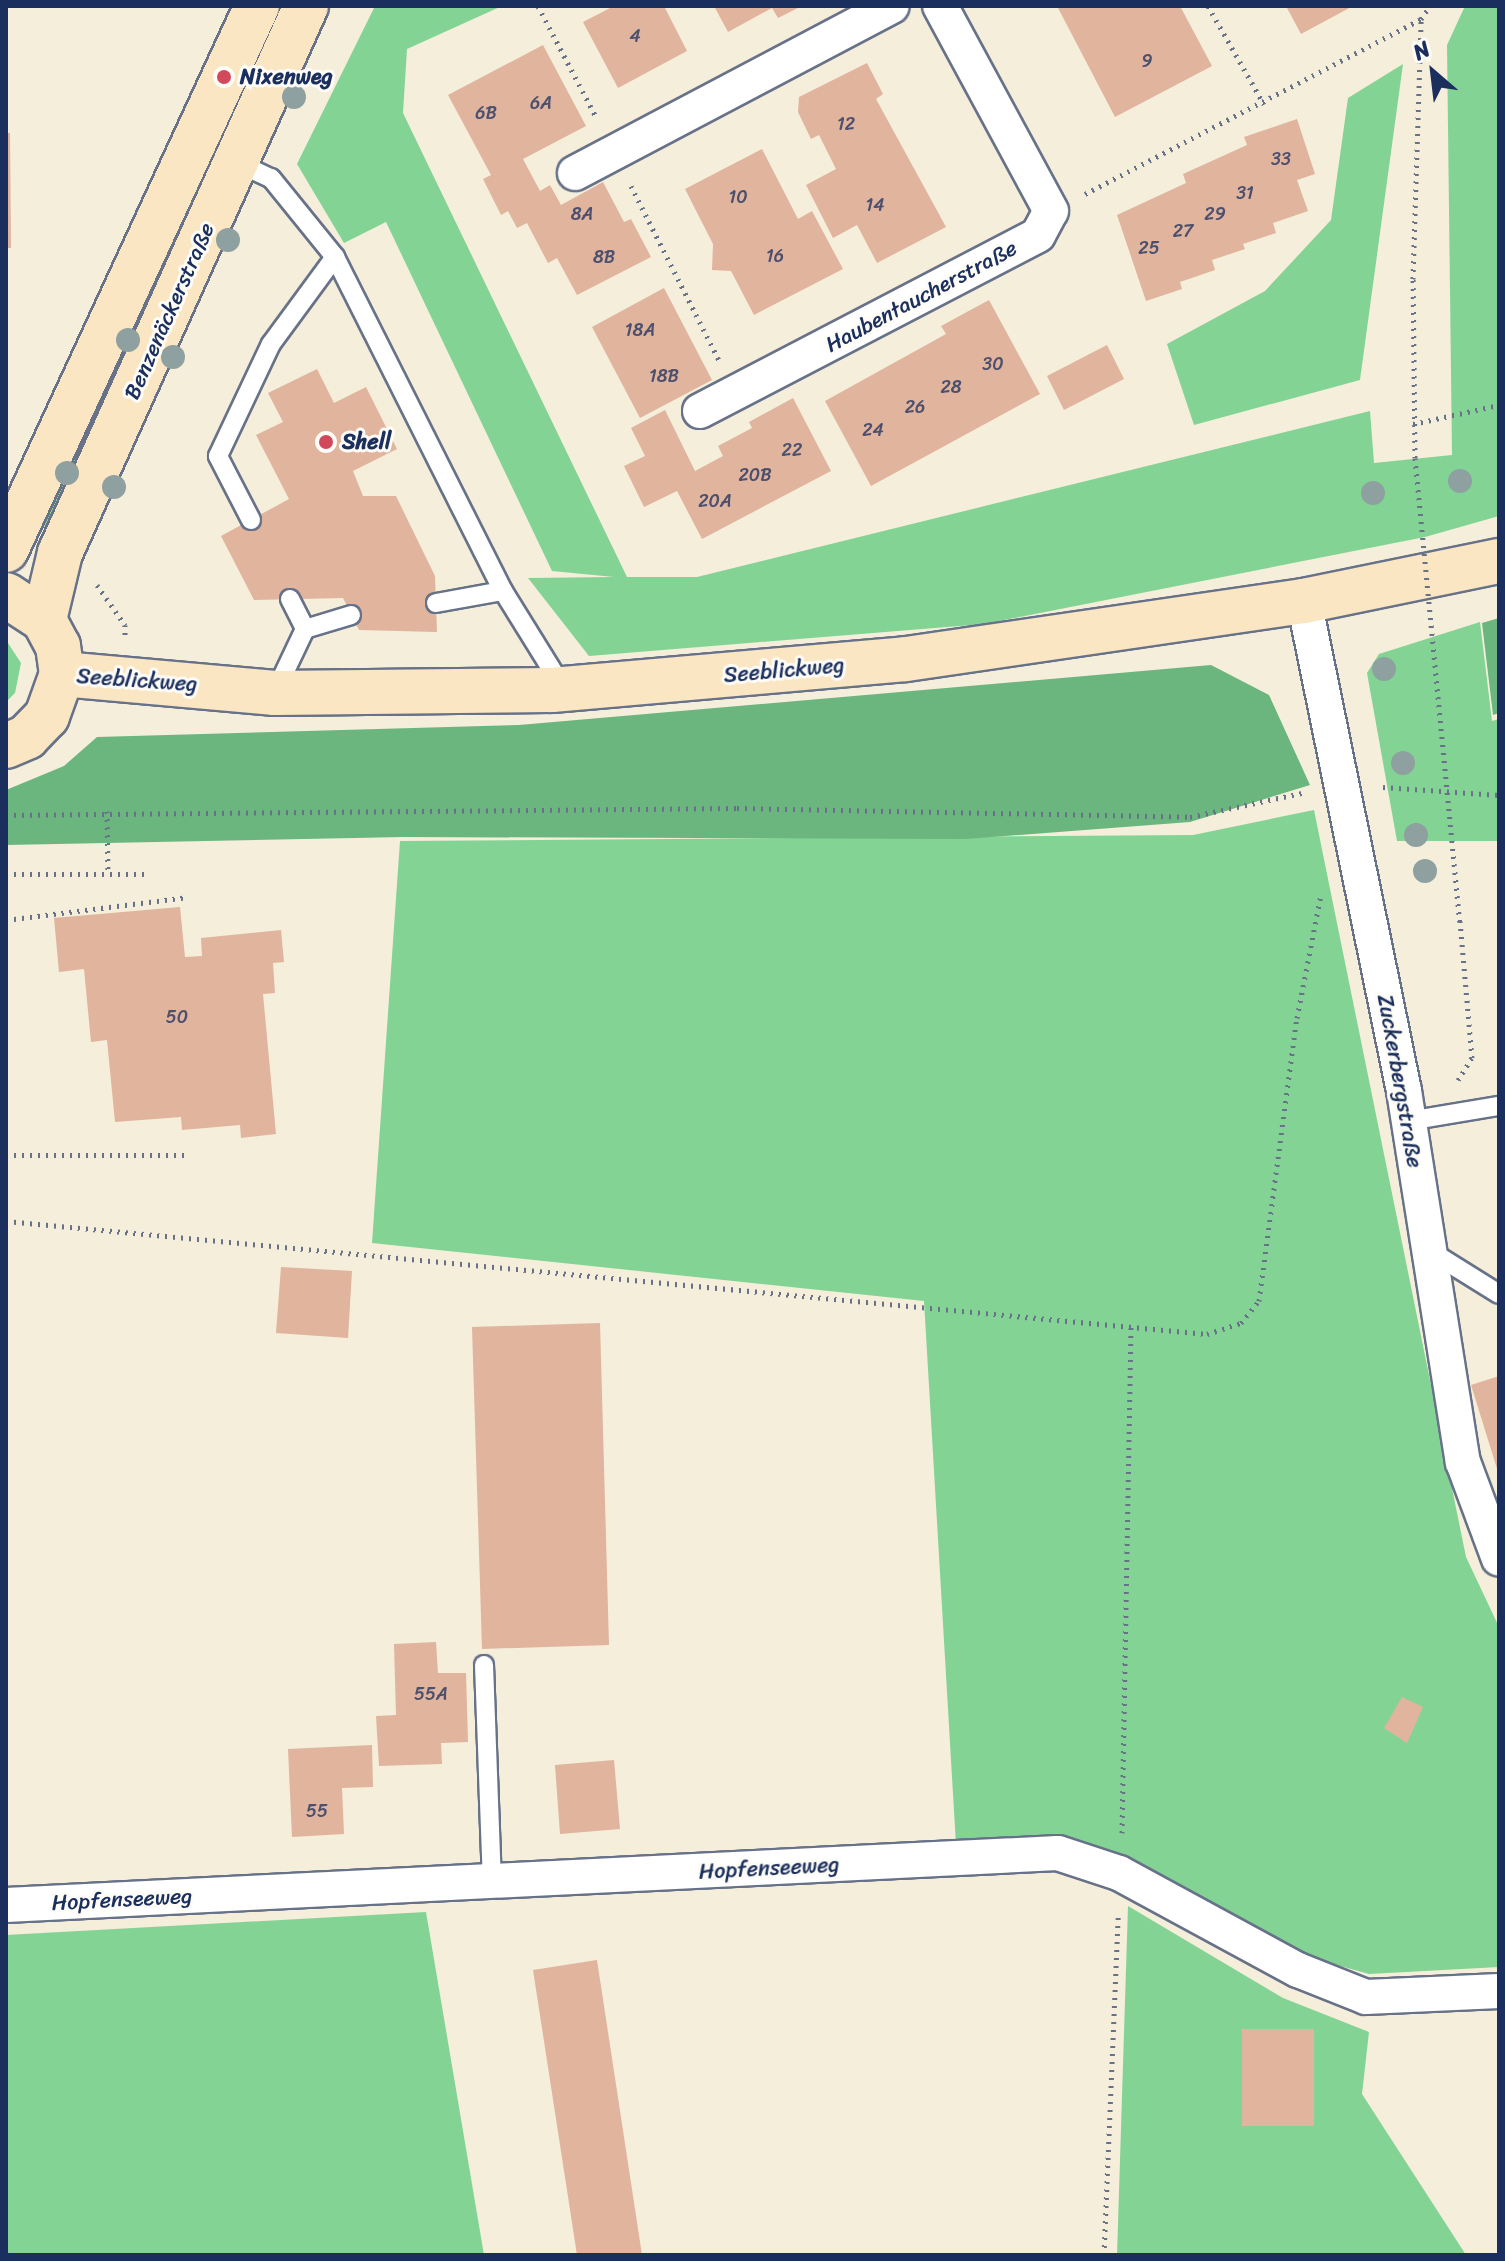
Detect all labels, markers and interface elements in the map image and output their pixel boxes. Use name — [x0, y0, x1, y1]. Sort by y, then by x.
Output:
house number: 4 — [629, 25, 641, 47]
text: N — [1406, 30, 1437, 71]
north arrow — [1393, 32, 1473, 112]
house number: 9 — [1141, 50, 1153, 72]
place label: Nixenweg — [240, 64, 333, 90]
marker: Nixenweg — [215, 68, 233, 86]
house number: 6A — [530, 92, 552, 114]
house number: 6B — [475, 102, 497, 124]
house number: 12 — [837, 113, 855, 135]
house number: 33 — [1271, 148, 1291, 170]
house number: 31 — [1236, 182, 1254, 204]
house number: 10 — [728, 186, 748, 208]
house number: 14 — [866, 194, 884, 216]
house number: 8A — [571, 203, 593, 225]
house number: 29 — [1204, 203, 1226, 225]
street label: Benzenäckerstraße — [118, 219, 220, 403]
house number: 27 — [1173, 220, 1193, 242]
street label: Haubentaucherstraße — [821, 234, 1021, 358]
house number: 25 — [1138, 237, 1160, 259]
house number: 16 — [766, 245, 784, 267]
house number: 8B — [593, 246, 615, 268]
house number: 18A — [625, 319, 655, 341]
house number: 30 — [982, 353, 1004, 375]
house number: 18B — [649, 365, 679, 387]
house number: 28 — [940, 376, 962, 398]
house number: 26 — [905, 396, 925, 418]
house number: 24 — [862, 419, 884, 441]
place label: Shell — [342, 429, 391, 455]
marker: Shell — [317, 433, 335, 451]
house number: 22 — [782, 439, 802, 461]
house number: 20B — [738, 464, 772, 486]
house number: 20A — [698, 490, 732, 512]
street label: Seeblickweg — [723, 652, 845, 688]
street label: Seeblickweg — [76, 663, 198, 697]
street label: Zuckerbergstraße — [1372, 992, 1428, 1170]
house number: 50 — [166, 1006, 188, 1028]
house number: 55A — [414, 1683, 448, 1705]
house number: 55 — [306, 1800, 328, 1822]
street label: Hopfenseeweg — [698, 1851, 840, 1885]
street label: Hopfenseeweg — [51, 1882, 193, 1916]

